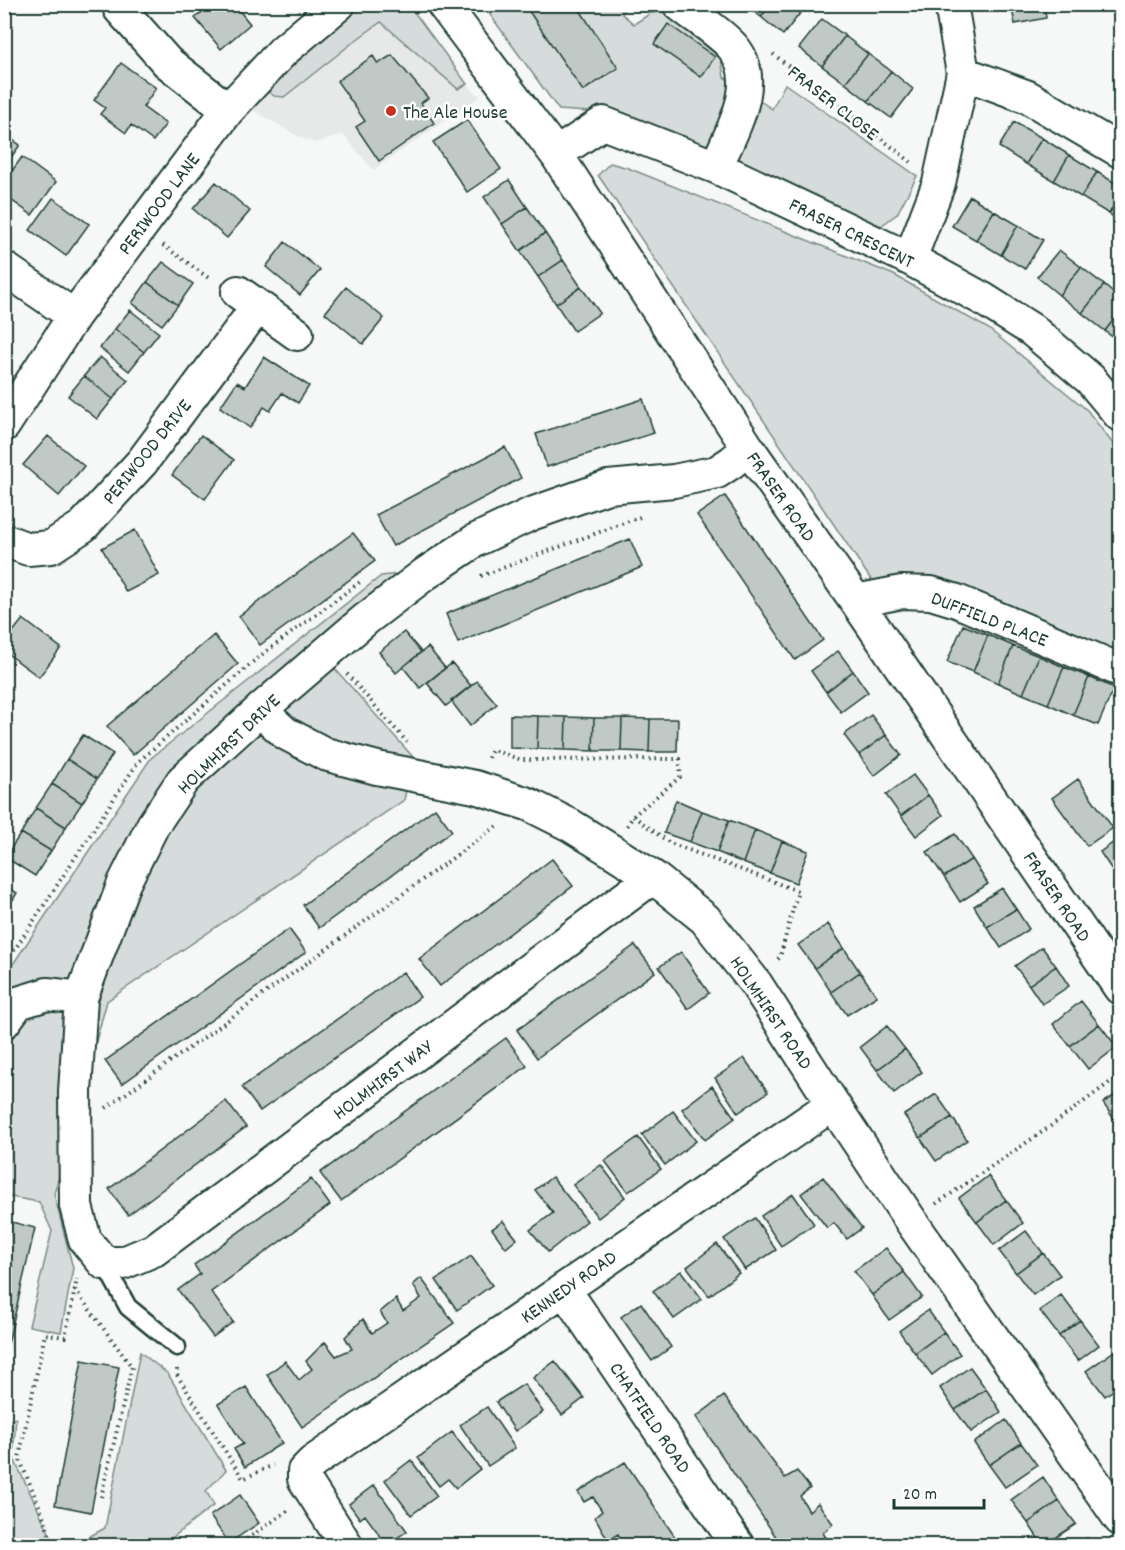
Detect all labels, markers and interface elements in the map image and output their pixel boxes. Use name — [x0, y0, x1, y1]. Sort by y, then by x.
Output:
street label: FRASER CLOSE — [780, 60, 884, 149]
place label: The Ale House — [403, 100, 508, 128]
marker: The Ale House — [384, 104, 398, 118]
street label: PERIWOOD LANE — [113, 148, 208, 262]
street label: FRASER CRESCENT — [783, 192, 918, 277]
street label: PERIWOOD DRIVE — [97, 394, 200, 512]
street label: FRASER ROAD — [738, 447, 821, 548]
street label: DUFFIELD PLACE — [926, 586, 1052, 656]
street label: HOLMHIRST DRIVE — [172, 688, 288, 802]
street label: FRASER ROAD — [1015, 847, 1096, 949]
street label: HOLMHIRST ROAD — [721, 951, 818, 1076]
street label: HOLMHIRST WAY — [328, 1034, 440, 1128]
street label: KENNEDY ROAD — [516, 1245, 624, 1332]
street label: CHATFIELD ROAD — [601, 1357, 696, 1480]
scale bar — [894, 1472, 984, 1510]
text: 20 m — [903, 1483, 937, 1508]

